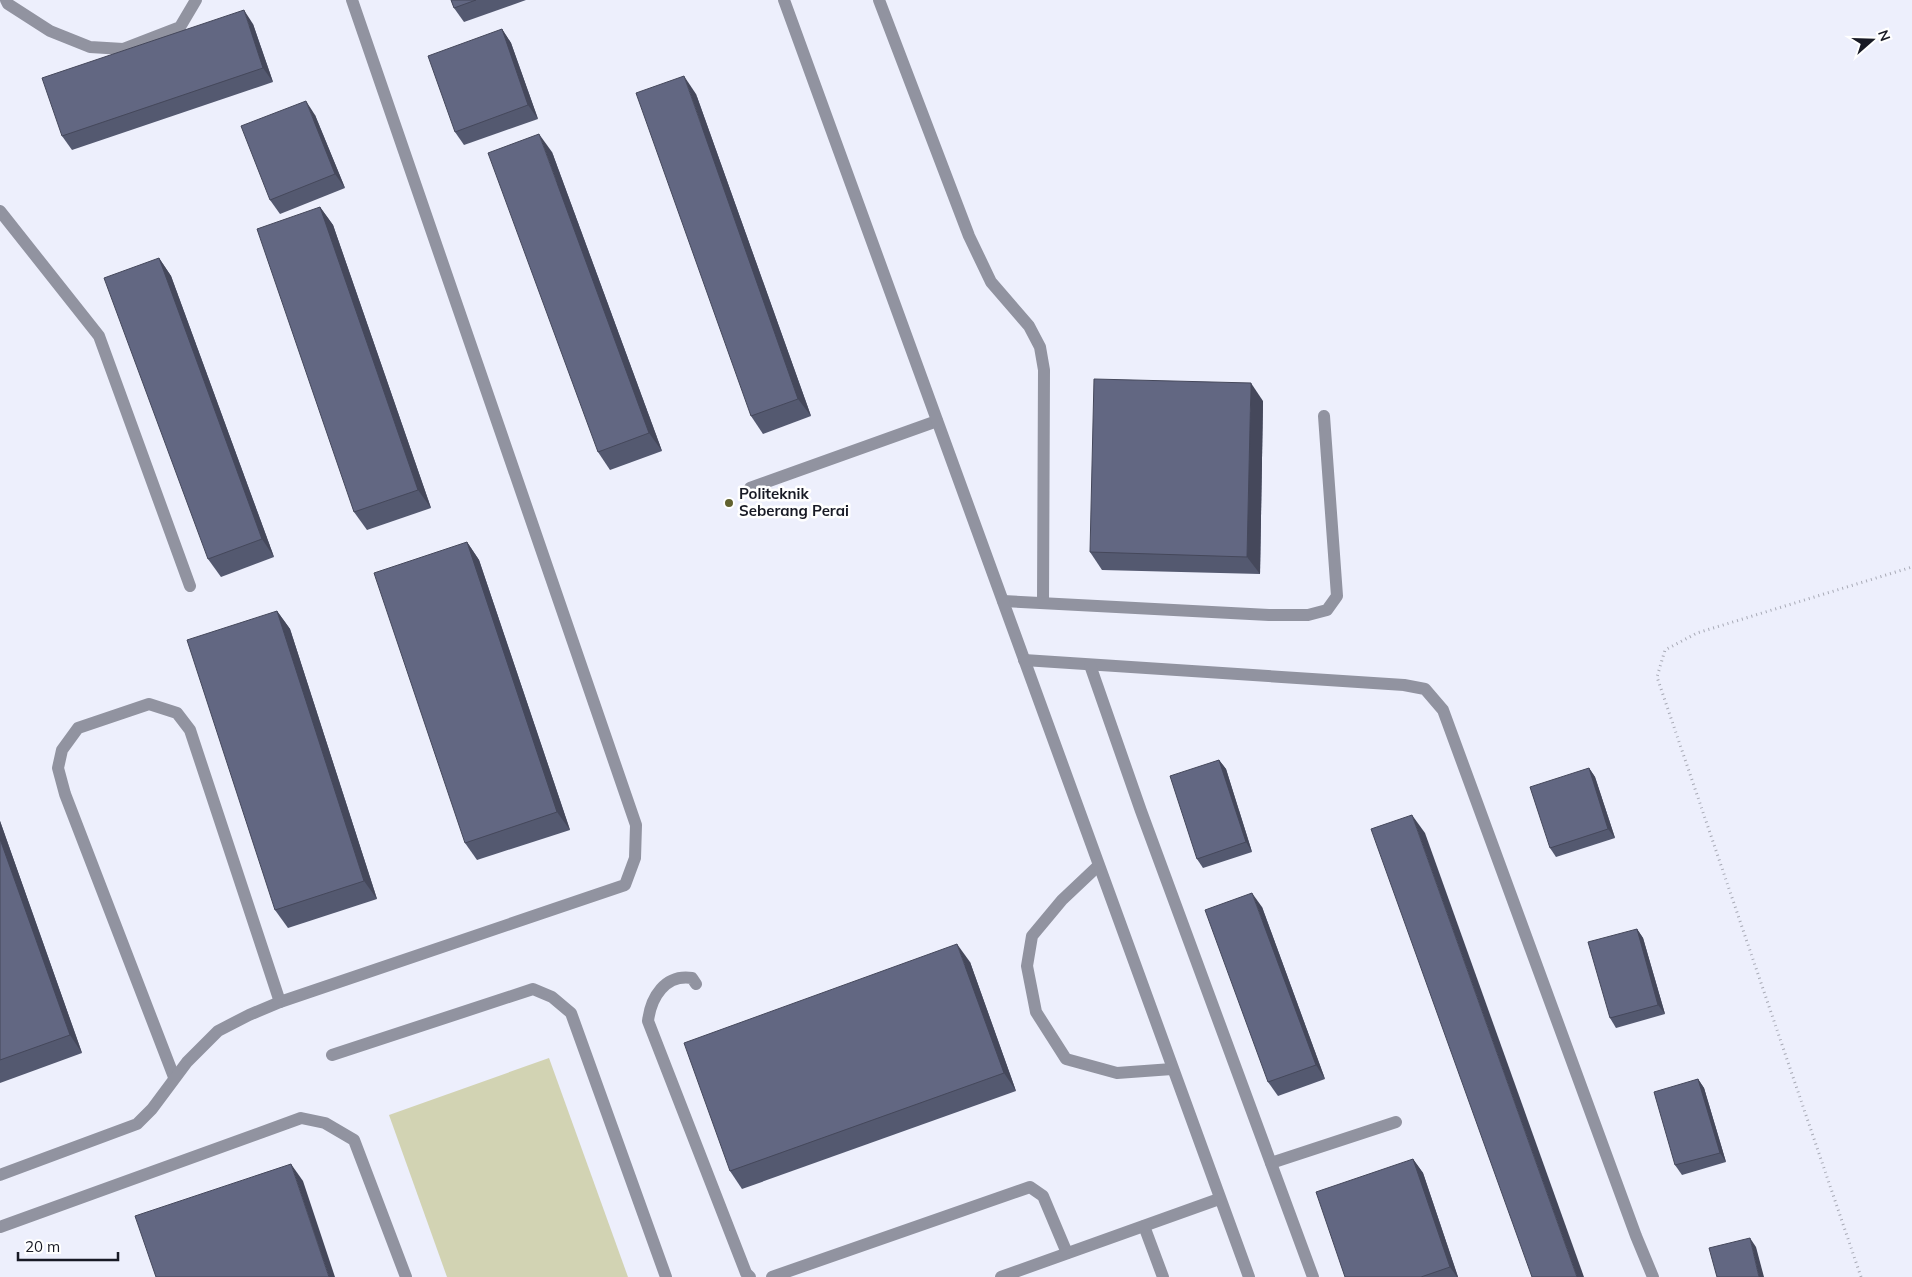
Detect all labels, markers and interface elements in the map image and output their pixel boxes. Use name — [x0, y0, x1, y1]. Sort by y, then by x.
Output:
north arrow — [1847, 15, 1897, 65]
text: N — [1874, 28, 1894, 44]
place label: Politeknik Seberang Perai — [739, 484, 849, 520]
marker: Politeknik Seberang Perai — [723, 497, 735, 509]
scale bar — [18, 1230, 118, 1262]
text: 20 m — [25, 1237, 60, 1256]

